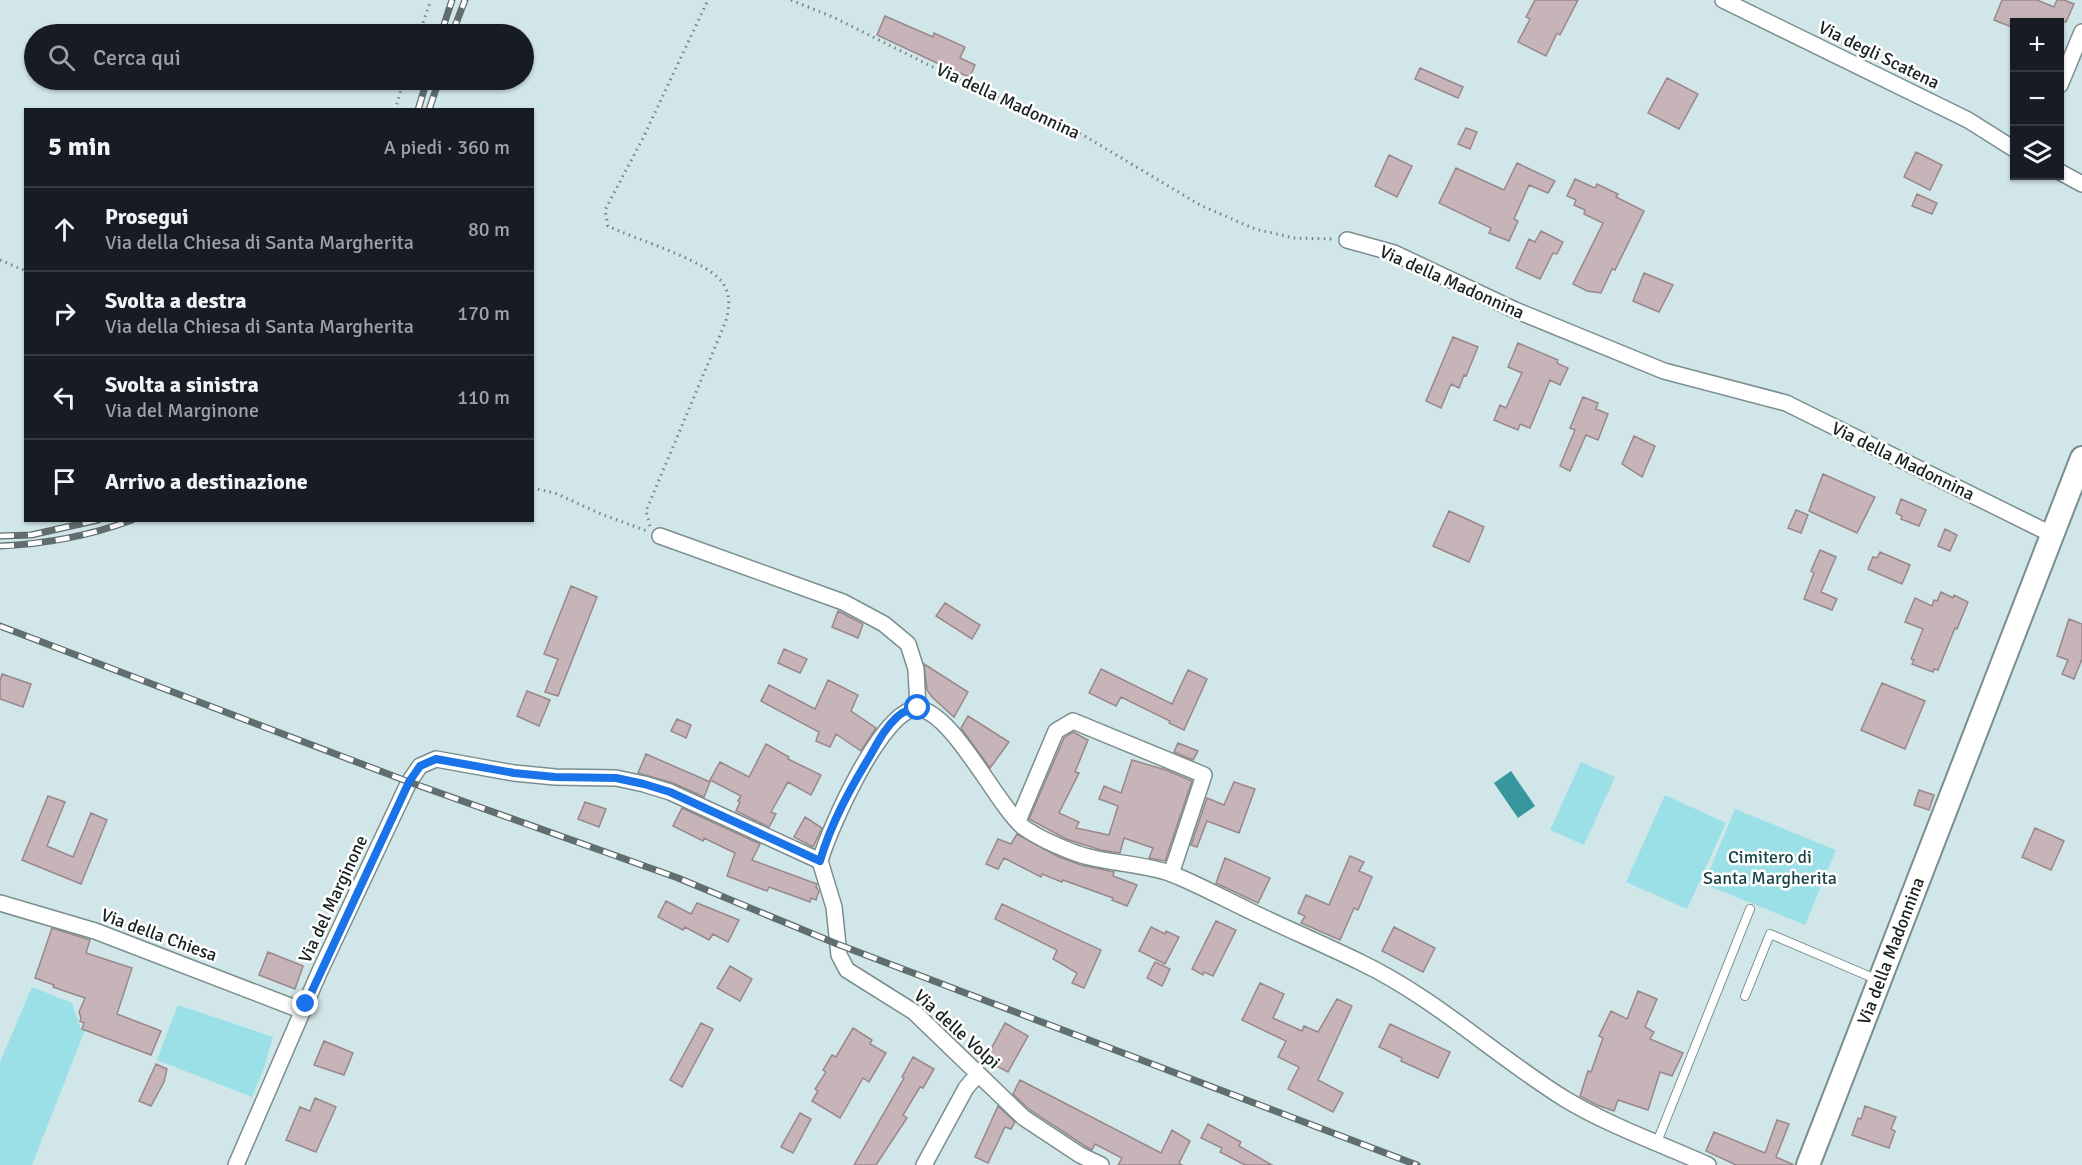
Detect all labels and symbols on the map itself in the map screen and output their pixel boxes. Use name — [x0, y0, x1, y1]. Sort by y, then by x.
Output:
street label: Via degli Scatena — [1815, 16, 1943, 94]
street label: Via della Madonnina — [933, 58, 1083, 144]
street label: Via della Madonnina — [1376, 240, 1528, 324]
street label: Via della Madonnina — [1828, 417, 1978, 505]
route start — [904, 694, 930, 720]
street label: Via del Marginone — [294, 832, 372, 966]
park label: Cimitero di Santa Margherita — [1703, 846, 1837, 889]
street label: Via della Madonnina — [1853, 874, 1929, 1028]
street label: Via della Chiesa — [98, 904, 220, 966]
street label: Via delle Volpi — [909, 985, 1005, 1073]
route end — [292, 990, 318, 1016]

